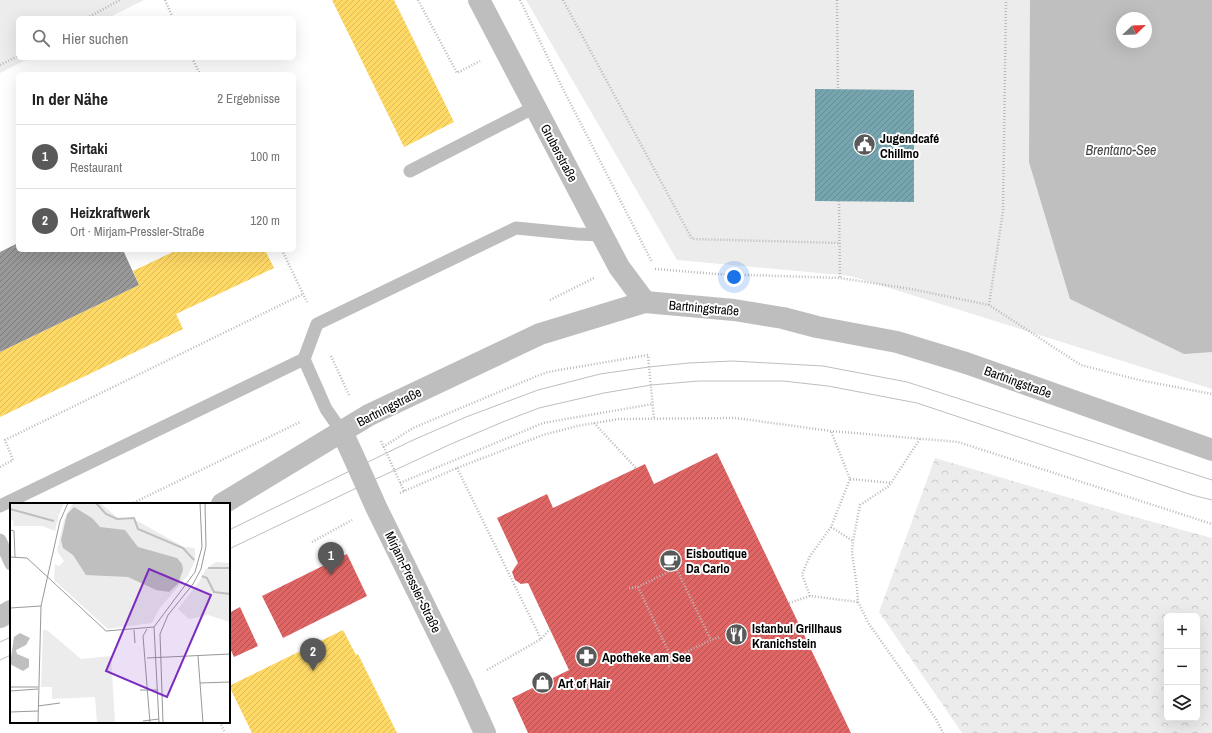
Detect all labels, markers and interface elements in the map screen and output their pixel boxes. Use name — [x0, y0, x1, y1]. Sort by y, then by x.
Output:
north arrow — [1116, 12, 1152, 48]
search box — [16, 16, 296, 60]
icon: search — [30, 27, 52, 49]
text: Hier suchen — [62, 28, 128, 49]
text: In der Nähe — [32, 87, 108, 110]
text: 2 Ergebnisse — [217, 90, 280, 107]
street label: Gruberstraße — [537, 121, 581, 185]
place label: Jugendcafé Chillmo — [880, 130, 939, 162]
public building icon: Jugendcafé Chillmo — [851, 132, 877, 158]
text: Sirtaki — [70, 138, 108, 159]
water label: Brentano-See — [1086, 141, 1156, 159]
text: 1 — [42, 148, 48, 165]
text: 100 m — [250, 148, 280, 165]
text: Restaurant — [70, 159, 122, 176]
text: Heizkraftwerk — [70, 202, 150, 223]
text: 2 — [42, 212, 48, 229]
text: 120 m — [250, 212, 280, 229]
text: Ort · Mirjam-Pressler-Straße — [70, 223, 204, 240]
your location — [724, 267, 744, 287]
street label: Bartningstraße — [668, 296, 740, 320]
street label: Bartningstraße — [982, 362, 1054, 402]
street label: Bartningstraße — [354, 383, 424, 431]
inset map — [10, 503, 230, 723]
street label: Mirjam-Pressler-Straße — [381, 529, 445, 636]
pin: 1 — [318, 542, 344, 575]
place label: Eisboutique Da Carlo — [686, 545, 747, 577]
cafe icon: Eisboutique Da Carlo — [658, 547, 684, 573]
map controls — [1164, 613, 1200, 721]
button: + — [1164, 613, 1200, 649]
place label: Istanbul Grillhaus Kranichstein — [752, 620, 842, 652]
restaurant icon: Istanbul Grillhaus Kranichstein — [724, 622, 750, 648]
pin: 2 — [300, 638, 326, 671]
pharmacy icon: Apotheke am See — [573, 644, 599, 670]
place label: Apotheke am See — [602, 649, 691, 666]
button: − — [1164, 649, 1200, 685]
shop icon: Art of Hair — [529, 670, 555, 696]
place label: Art of Hair — [558, 675, 611, 692]
button: layers — [1164, 685, 1200, 721]

